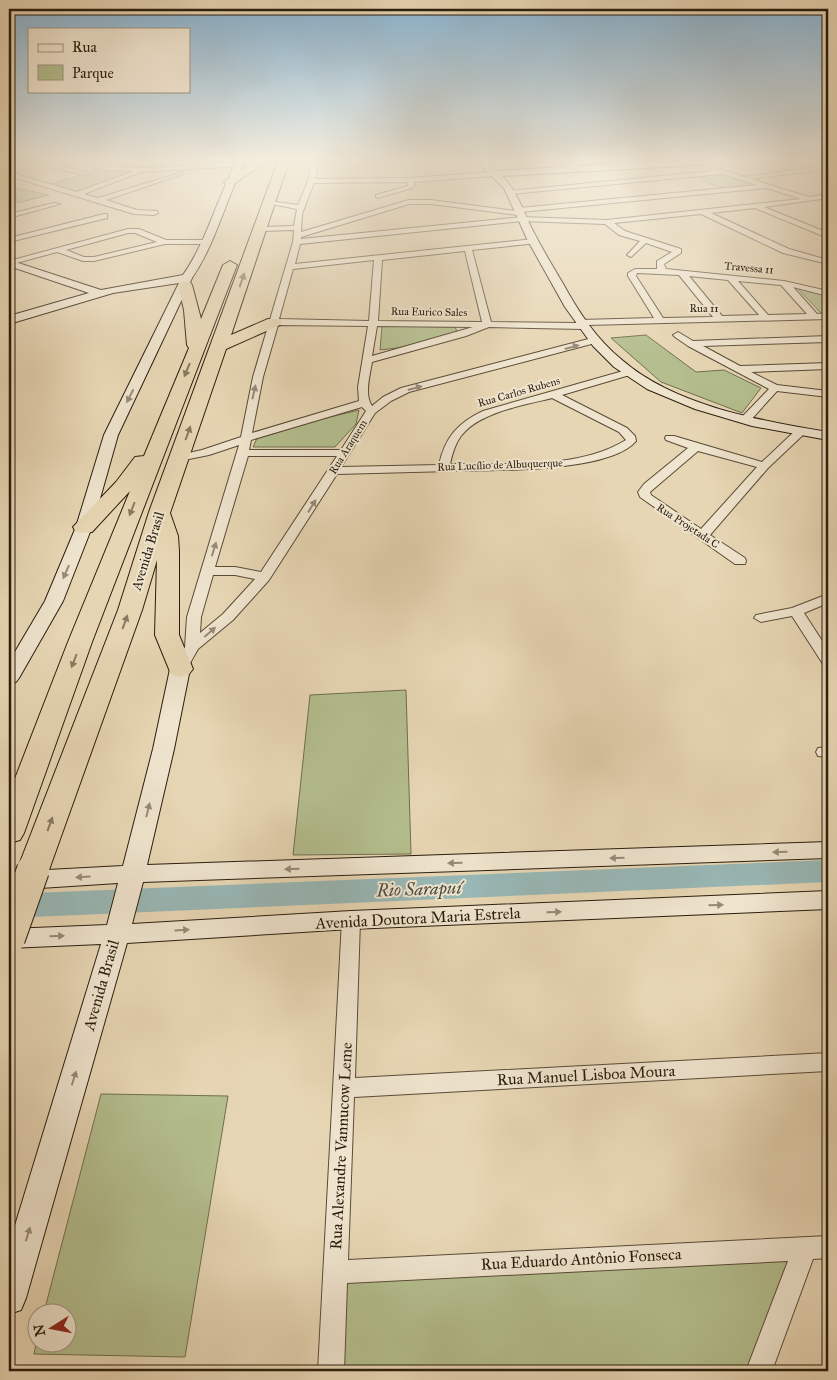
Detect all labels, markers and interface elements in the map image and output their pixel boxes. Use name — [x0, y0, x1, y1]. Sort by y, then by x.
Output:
legend — [28, 28, 190, 92]
text: Rua — [72, 38, 97, 56]
text: Parque — [72, 64, 114, 83]
street label: Travessa 11 — [724, 259, 774, 277]
one-way arrow — [239, 272, 247, 287]
street label: Rua 11 — [689, 302, 719, 315]
street label: Rua Eurico Sales — [391, 305, 467, 319]
one-way arrow — [565, 342, 580, 350]
one-way arrow — [183, 363, 191, 377]
street label: Rua Carlos Rubens — [476, 374, 562, 410]
one-way arrow — [250, 384, 258, 399]
one-way arrow — [407, 384, 422, 392]
one-way arrow — [126, 389, 134, 403]
street label: Rua Araquem — [326, 417, 371, 477]
one-way arrow — [184, 425, 192, 440]
street label: Rua Lucílio de Albuquerque — [437, 456, 563, 475]
one-way arrow — [307, 499, 316, 513]
street label: Rua Projetada C — [654, 501, 722, 551]
one-way arrow — [128, 502, 136, 517]
street label: Avenida Brasil — [128, 509, 168, 594]
one-way arrow — [211, 541, 219, 556]
one-way arrow — [62, 565, 70, 579]
one-way arrow — [122, 615, 129, 630]
one-way arrow — [204, 626, 216, 638]
one-way arrow — [69, 654, 77, 668]
one-way arrow — [144, 803, 152, 818]
one-way arrow — [46, 816, 54, 831]
one-way arrow — [771, 848, 787, 856]
one-way arrow — [609, 854, 625, 862]
one-way arrow — [446, 859, 462, 867]
one-way arrow — [284, 865, 300, 873]
one-way arrow — [75, 873, 91, 881]
water label: Rio Sarapuí — [375, 876, 466, 903]
one-way arrow — [709, 900, 725, 908]
street label: Avenida Doutora Maria Estrela — [314, 903, 521, 933]
one-way arrow — [546, 907, 562, 915]
one-way arrow — [174, 926, 190, 934]
one-way arrow — [50, 932, 66, 940]
street label: Avenida Brasil — [79, 937, 123, 1033]
street label: Rua Alexandre Vannucow Leme — [326, 1041, 356, 1250]
street label: Rua Manuel Lisboa Moura — [496, 1061, 676, 1089]
one-way arrow — [70, 1071, 78, 1086]
one-way arrow — [24, 1227, 32, 1242]
street label: Rua Eduardo Antônio Fonseca — [480, 1244, 682, 1274]
north arrow — [28, 1302, 78, 1352]
text: N — [30, 1323, 49, 1338]

